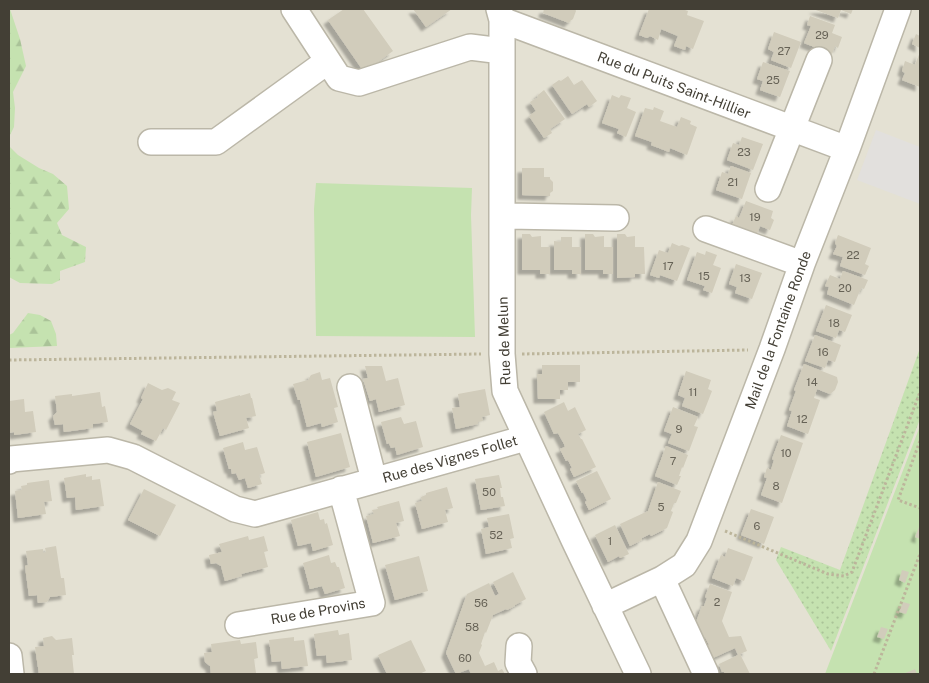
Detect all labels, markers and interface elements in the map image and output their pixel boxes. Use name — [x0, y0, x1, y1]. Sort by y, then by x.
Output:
house number: 29 — [815, 29, 829, 41]
house number: 27 — [777, 45, 791, 57]
street label: Rue du Puits Saint-Hillier — [595, 48, 753, 122]
house number: 25 — [766, 74, 780, 86]
house number: 23 — [737, 146, 751, 158]
house number: 21 — [727, 176, 739, 188]
house number: 19 — [749, 211, 761, 223]
street label: Mail de la Fontaine Ronde — [742, 249, 814, 411]
house number: 22 — [846, 249, 860, 261]
house number: 17 — [662, 260, 674, 272]
house number: 15 — [698, 270, 710, 282]
house number: 13 — [739, 272, 751, 284]
house number: 20 — [838, 282, 852, 294]
street label: Rue de Melun — [494, 296, 514, 386]
house number: 18 — [828, 317, 840, 329]
house number: 16 — [817, 346, 829, 358]
house number: 14 — [806, 376, 818, 388]
house number: 11 — [689, 386, 697, 398]
house number: 12 — [796, 413, 808, 425]
house number: 9 — [676, 423, 683, 435]
street label: Rue des Vignes Follet — [381, 432, 519, 486]
house number: 10 — [780, 447, 792, 459]
house number: 7 — [670, 455, 677, 467]
house number: 8 — [772, 480, 780, 492]
house number: 50 — [482, 486, 496, 498]
house number: 5 — [657, 501, 665, 513]
house number: 6 — [754, 520, 761, 532]
house number: 52 — [489, 529, 503, 541]
house number: 1 — [608, 535, 612, 547]
street label: Rue de Provins — [269, 595, 367, 627]
house number: 2 — [714, 596, 721, 608]
house number: 56 — [474, 597, 488, 609]
house number: 58 — [465, 621, 479, 633]
house number: 60 — [458, 652, 472, 664]

